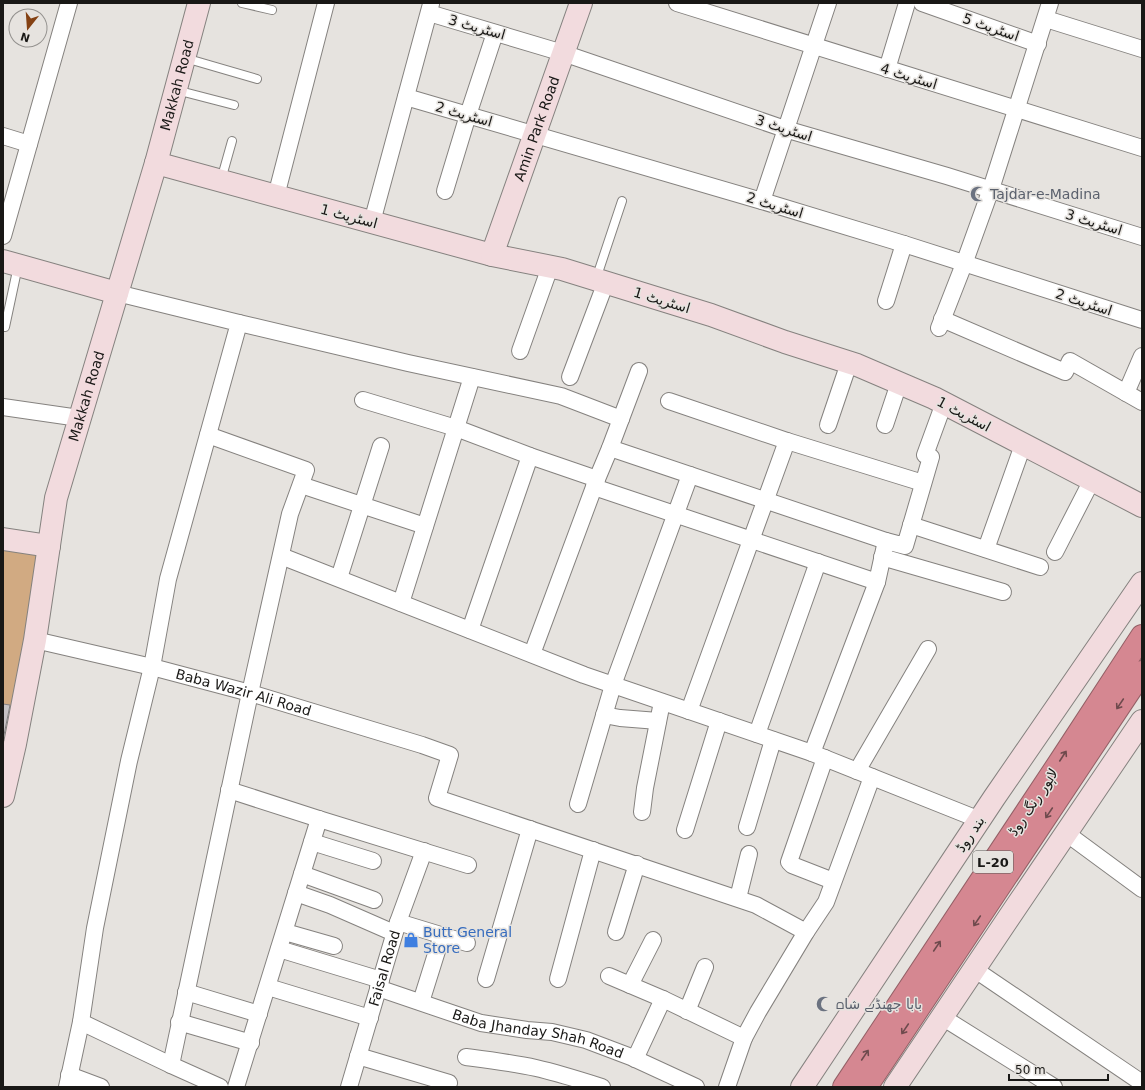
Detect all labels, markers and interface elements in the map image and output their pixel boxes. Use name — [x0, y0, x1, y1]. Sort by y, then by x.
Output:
north arrow — [8, 8, 48, 48]
street label: اسٹریٹ 5 — [960, 10, 1021, 45]
street label: اسٹریٹ 3 — [446, 11, 507, 44]
text: N — [19, 30, 32, 45]
street label: Makkah Road — [157, 38, 197, 133]
street label: اسٹریٹ 4 — [878, 60, 939, 93]
street label: Amin Park Road — [511, 74, 563, 183]
street label: اسٹریٹ 2 — [433, 98, 494, 131]
street label: اسٹریٹ 3 — [753, 111, 814, 146]
mosque icon: Tajdar-e-Madina — [969, 185, 987, 203]
place label: Tajdar-e-Madina — [989, 186, 1101, 202]
street label: اسٹریٹ 2 — [744, 189, 805, 222]
street label: اسٹریٹ 1 — [318, 201, 379, 232]
street label: اسٹریٹ 3 — [1063, 206, 1124, 239]
street label: اسٹریٹ 1 — [631, 284, 692, 317]
street label: اسٹریٹ 2 — [1053, 285, 1114, 320]
street label: Makkah Road — [65, 349, 107, 443]
street label: اسٹریٹ 1 — [934, 393, 994, 436]
street label: Baba Wazir Ali Road — [174, 666, 313, 719]
one-way arrow — [1116, 698, 1124, 710]
one-way arrow — [1060, 750, 1068, 762]
street label: لاہور رنگ روڈ — [1005, 765, 1062, 839]
one-way arrow — [1044, 807, 1053, 818]
street label: بند روڈ — [952, 813, 989, 855]
road number: L-20 — [973, 851, 1013, 873]
one-way arrow — [973, 915, 981, 926]
place label: Butt General Store — [423, 924, 512, 956]
street label: Faisal Road — [365, 928, 403, 1008]
shop icon: Butt General Store — [402, 931, 420, 949]
one-way arrow — [933, 941, 941, 952]
mosque icon: بابا جھنڈے شاہ — [815, 995, 833, 1013]
place label: بابا جھنڈے شاہ — [836, 996, 922, 1013]
street label: Baba Jhanday Shah Road — [450, 1006, 626, 1061]
one-way arrow — [901, 1023, 909, 1034]
one-way arrow — [861, 1049, 870, 1060]
scale bar — [1009, 1056, 1108, 1082]
text: 50 m — [1015, 1063, 1046, 1077]

